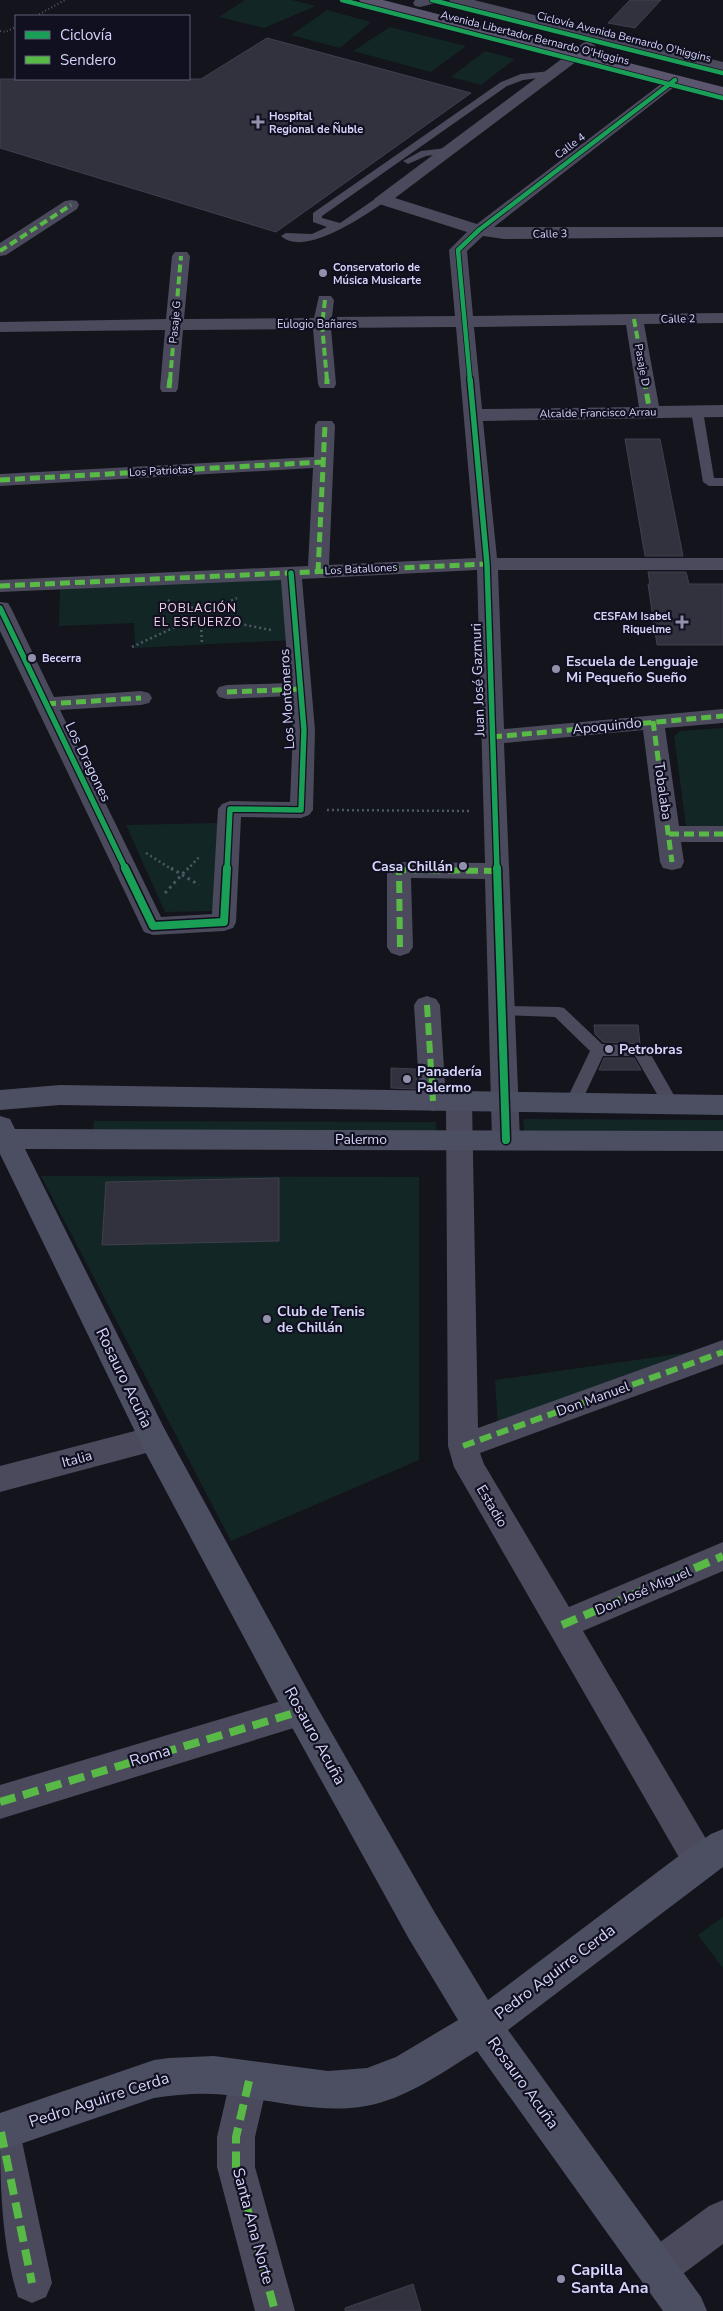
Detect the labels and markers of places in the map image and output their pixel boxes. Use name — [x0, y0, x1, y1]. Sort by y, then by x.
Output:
place label: Hospital Regional de Ñuble — [269, 109, 363, 137]
marker: Hospital Regional de Ñuble — [251, 115, 265, 129]
place label: Conservatorio de Música Musicarte — [333, 260, 421, 288]
marker: Conservatorio de Música Musicarte — [317, 267, 329, 279]
place label: CESFAM Isabel Riquelme — [593, 609, 671, 637]
marker: CESFAM Isabel Riquelme — [675, 615, 689, 629]
place label: Becerra — [42, 651, 81, 666]
marker: Becerra — [26, 652, 38, 664]
place label: Escuela de Lenguaje Mi Pequeño Sueño — [566, 652, 699, 687]
marker: Escuela de Lenguaje Mi Pequeño Sueño — [550, 663, 562, 675]
place label: Casa Chillán — [372, 857, 453, 876]
marker: Casa Chillán — [457, 860, 469, 872]
place label: Petrobras — [619, 1040, 683, 1059]
marker: Petrobras — [603, 1043, 615, 1055]
place label: Panadería Palermo — [417, 1062, 482, 1097]
marker: Panadería Palermo — [401, 1073, 413, 1085]
place label: Club de Tenis de Chillán — [277, 1302, 365, 1337]
marker: Club de Tenis de Chillán — [261, 1313, 273, 1325]
place label: Capilla Santa Ana — [571, 2259, 648, 2299]
marker: Capilla Santa Ana — [555, 2273, 567, 2285]

